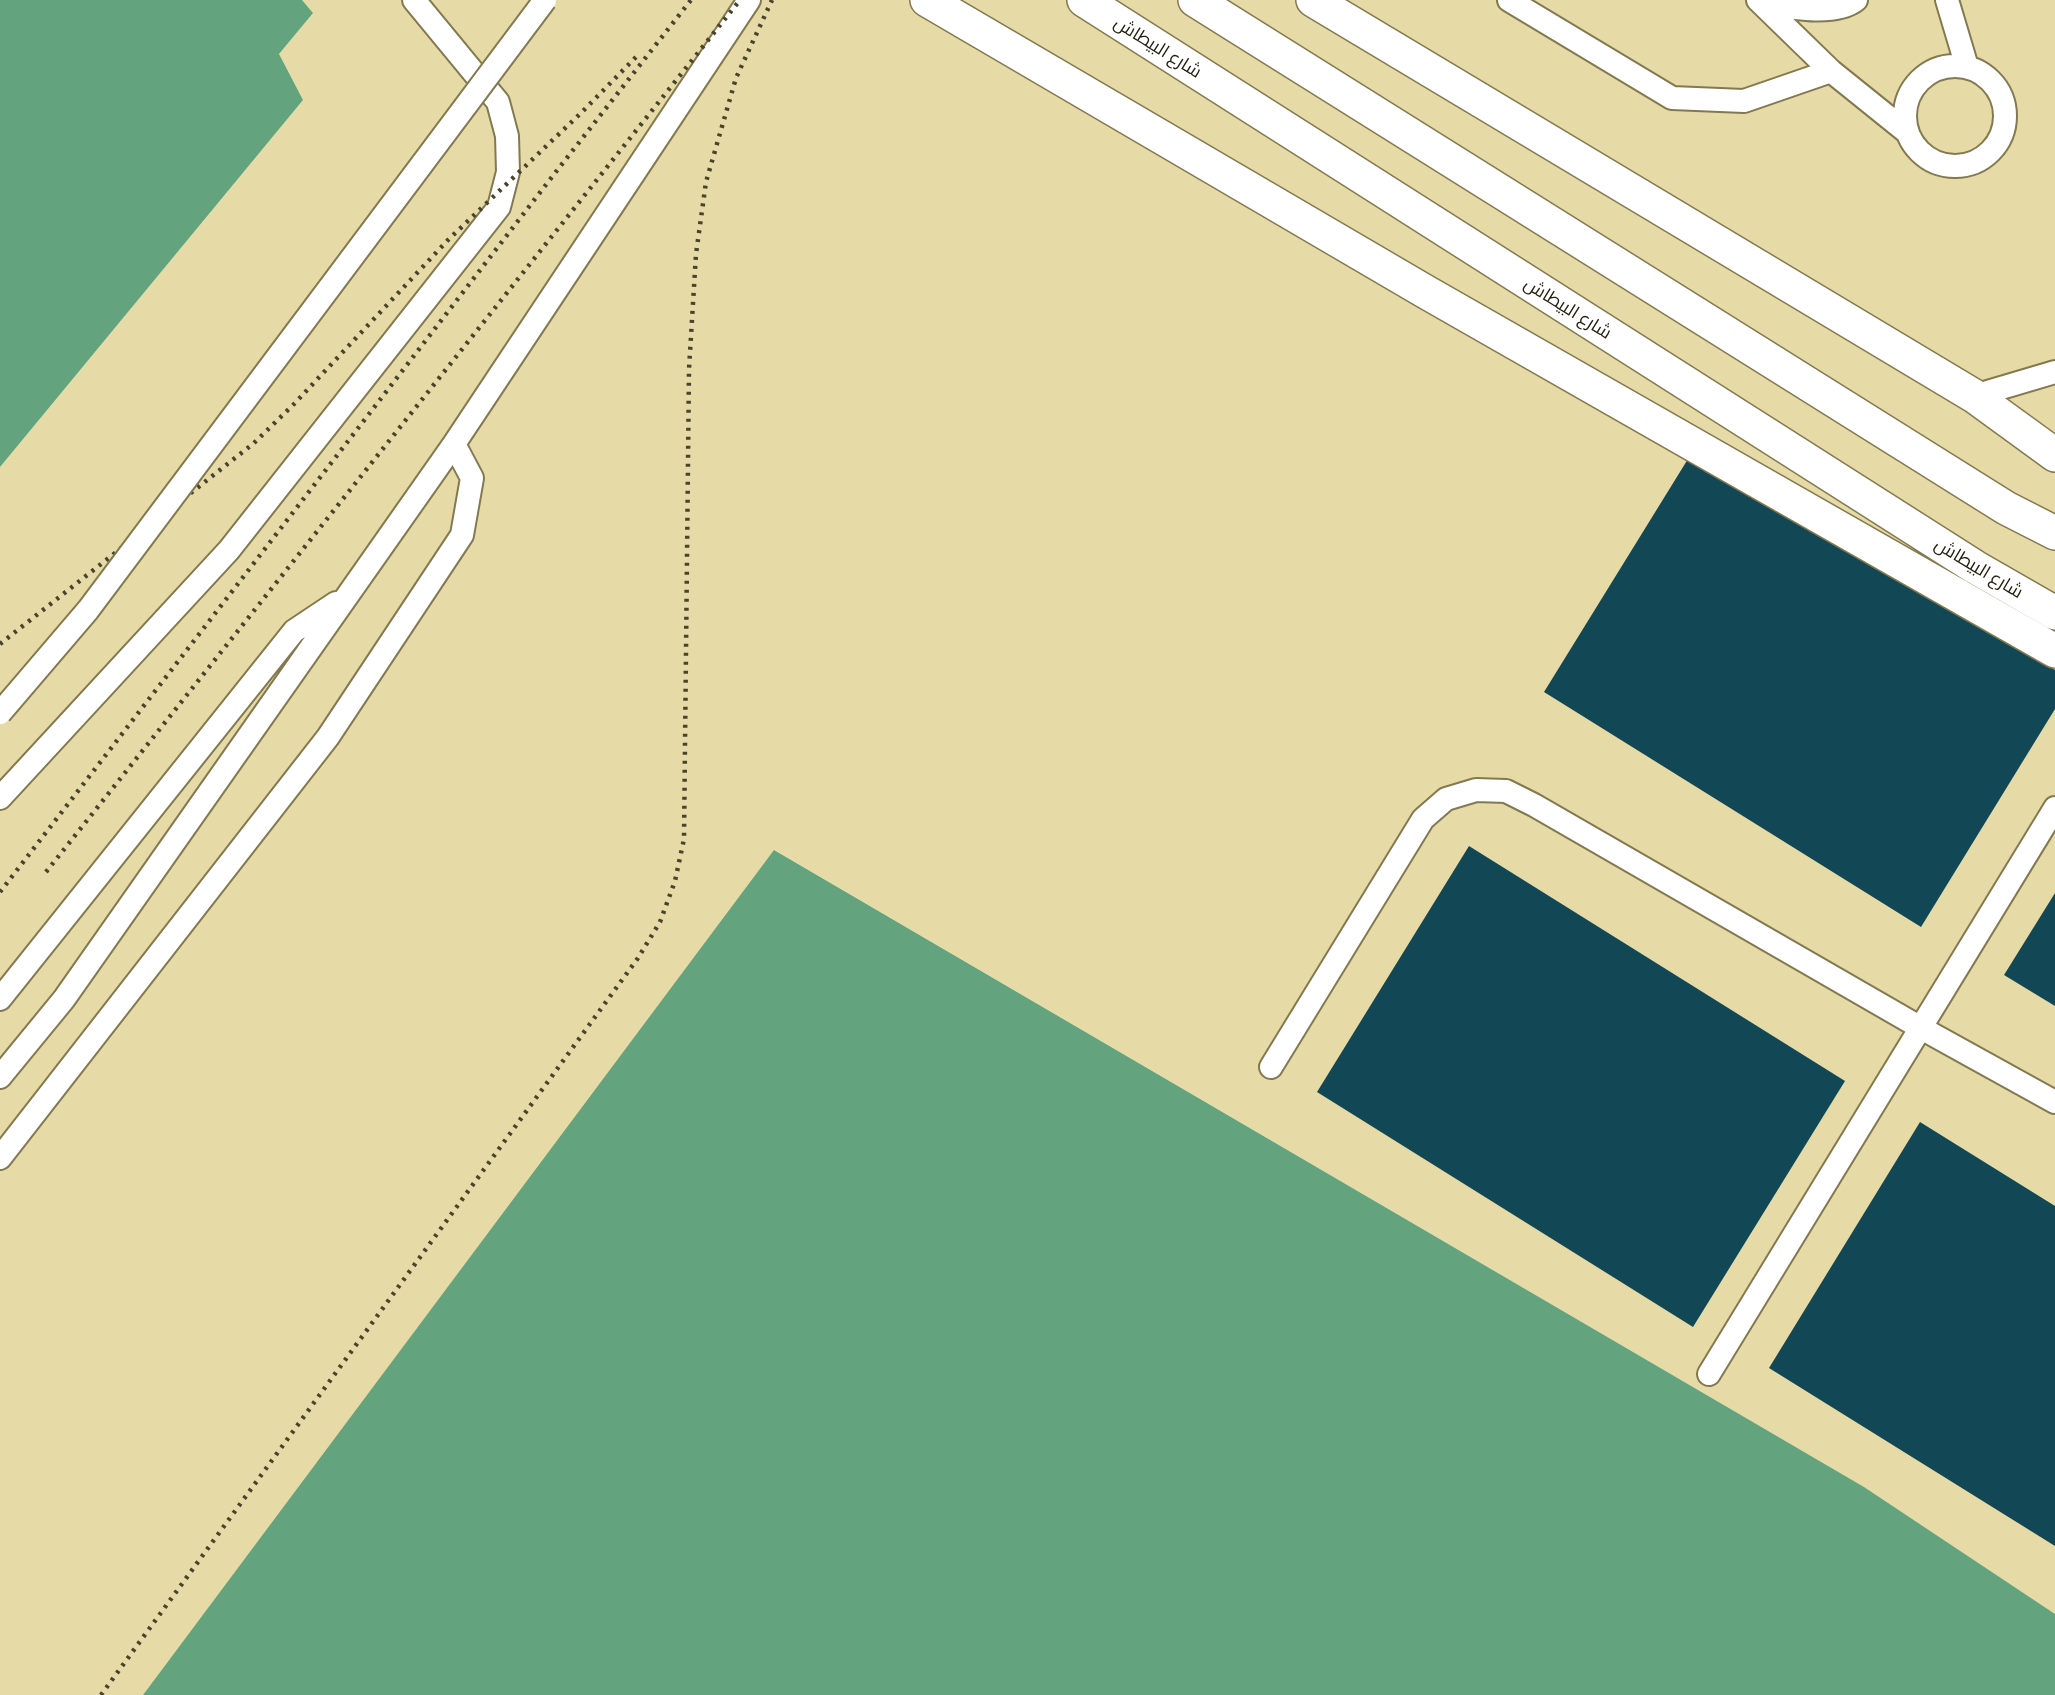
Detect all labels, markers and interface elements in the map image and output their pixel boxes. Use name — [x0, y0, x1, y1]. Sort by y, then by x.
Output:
street label: شارع البيطاش — [1110, 11, 1206, 83]
street label: شارع البيطاش — [1520, 272, 1616, 344]
street label: شارع البيطاش — [1931, 533, 2027, 603]

